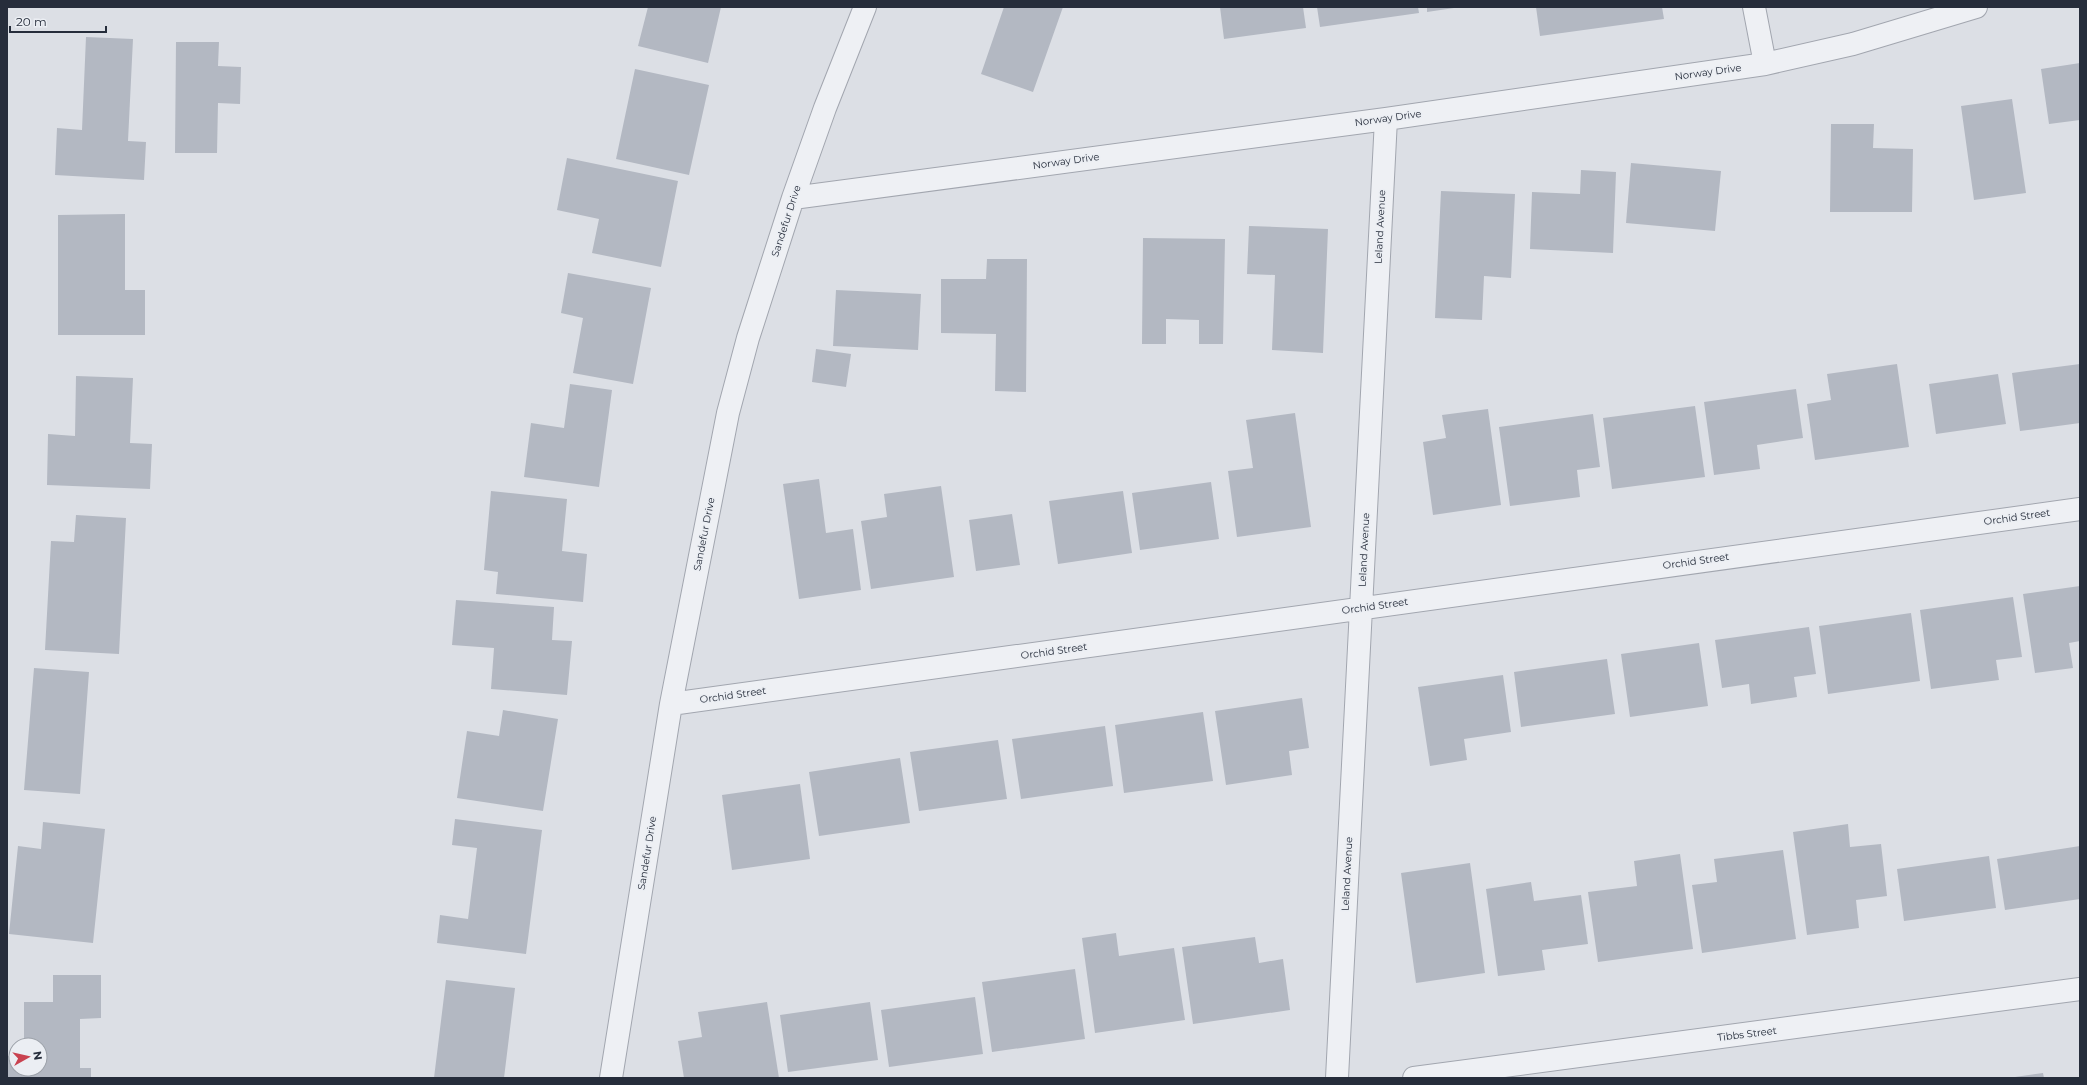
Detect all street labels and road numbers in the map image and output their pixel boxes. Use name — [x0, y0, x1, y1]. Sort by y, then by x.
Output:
street label: Norway Drive — [1674, 61, 1742, 83]
street label: Norway Drive — [1354, 107, 1422, 129]
street label: Norway Drive — [1032, 150, 1100, 172]
street label: Sandefur Drive — [768, 184, 804, 258]
street label: Leland Avenue — [1372, 190, 1388, 264]
street label: Sandefur Drive — [691, 496, 717, 572]
street label: Orchid Street — [1983, 506, 2051, 528]
street label: Leland Avenue — [1356, 513, 1372, 587]
street label: Orchid Street — [1662, 550, 1730, 572]
street label: Orchid Street — [1341, 595, 1409, 617]
street label: Orchid Street — [1020, 640, 1088, 662]
street label: Orchid Street — [699, 684, 767, 706]
street label: Sandefur Drive — [635, 815, 659, 891]
street label: Leland Avenue — [1339, 837, 1355, 911]
street label: Tibbs Street — [1717, 1024, 1777, 1044]

